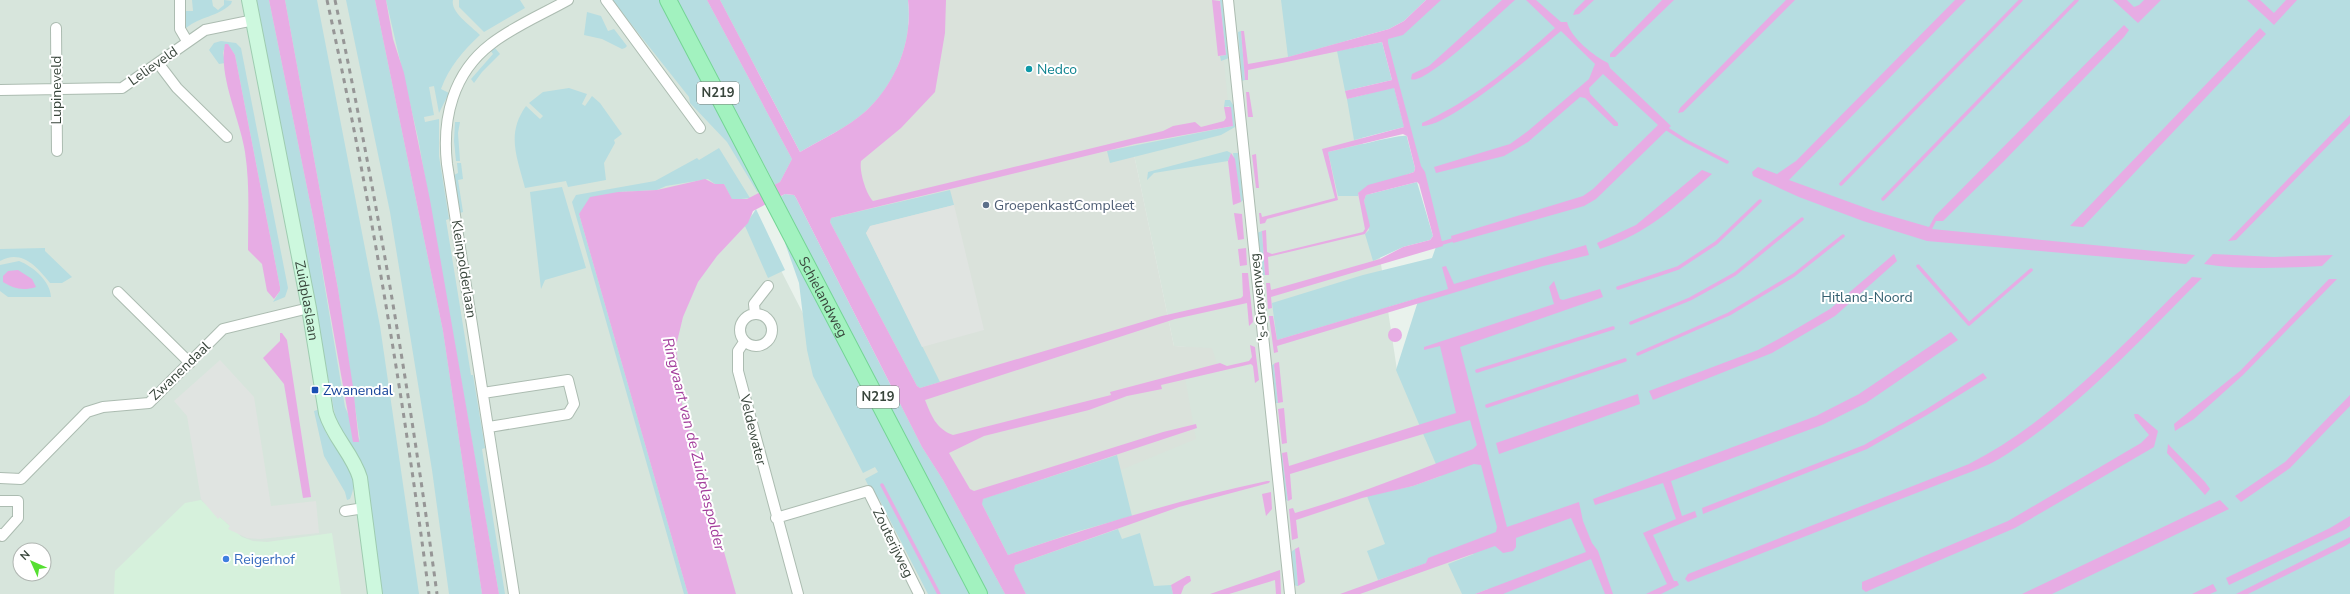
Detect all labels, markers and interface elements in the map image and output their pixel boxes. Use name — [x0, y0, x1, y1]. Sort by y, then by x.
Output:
street label: Lelieveld — [124, 42, 182, 90]
street label: Lupineveld — [47, 56, 66, 124]
place label: Nedco — [1037, 60, 1077, 79]
marker: Nedco — [1024, 64, 1034, 74]
road number: N219 — [697, 82, 739, 104]
place label: GroepenkastCompleet — [994, 196, 1135, 215]
marker: GroepenkastCompleet — [981, 200, 991, 210]
street label: Kleinpolderlaan — [447, 219, 481, 319]
street label: 's-Gravenweg — [1245, 252, 1273, 342]
street label: Schielandweg — [794, 253, 852, 341]
street label: Zuidplaslaan — [290, 259, 324, 342]
park label: Hitland-Noord — [1821, 288, 1913, 307]
water label: Ringvaart van de Zuidplaspolder — [658, 335, 730, 553]
street label: Zwanendaal — [146, 337, 215, 405]
place label: Zwanendal — [323, 381, 394, 400]
marker: Zwanendal — [310, 385, 320, 395]
road number: N219 — [857, 386, 899, 408]
street label: Veldewater — [735, 392, 771, 467]
street label: Zouterijweg — [868, 505, 918, 581]
north arrow — [12, 542, 52, 582]
text: N — [17, 547, 33, 563]
place label: Reigerhof — [234, 550, 295, 569]
marker: Reigerhof — [221, 554, 231, 564]

